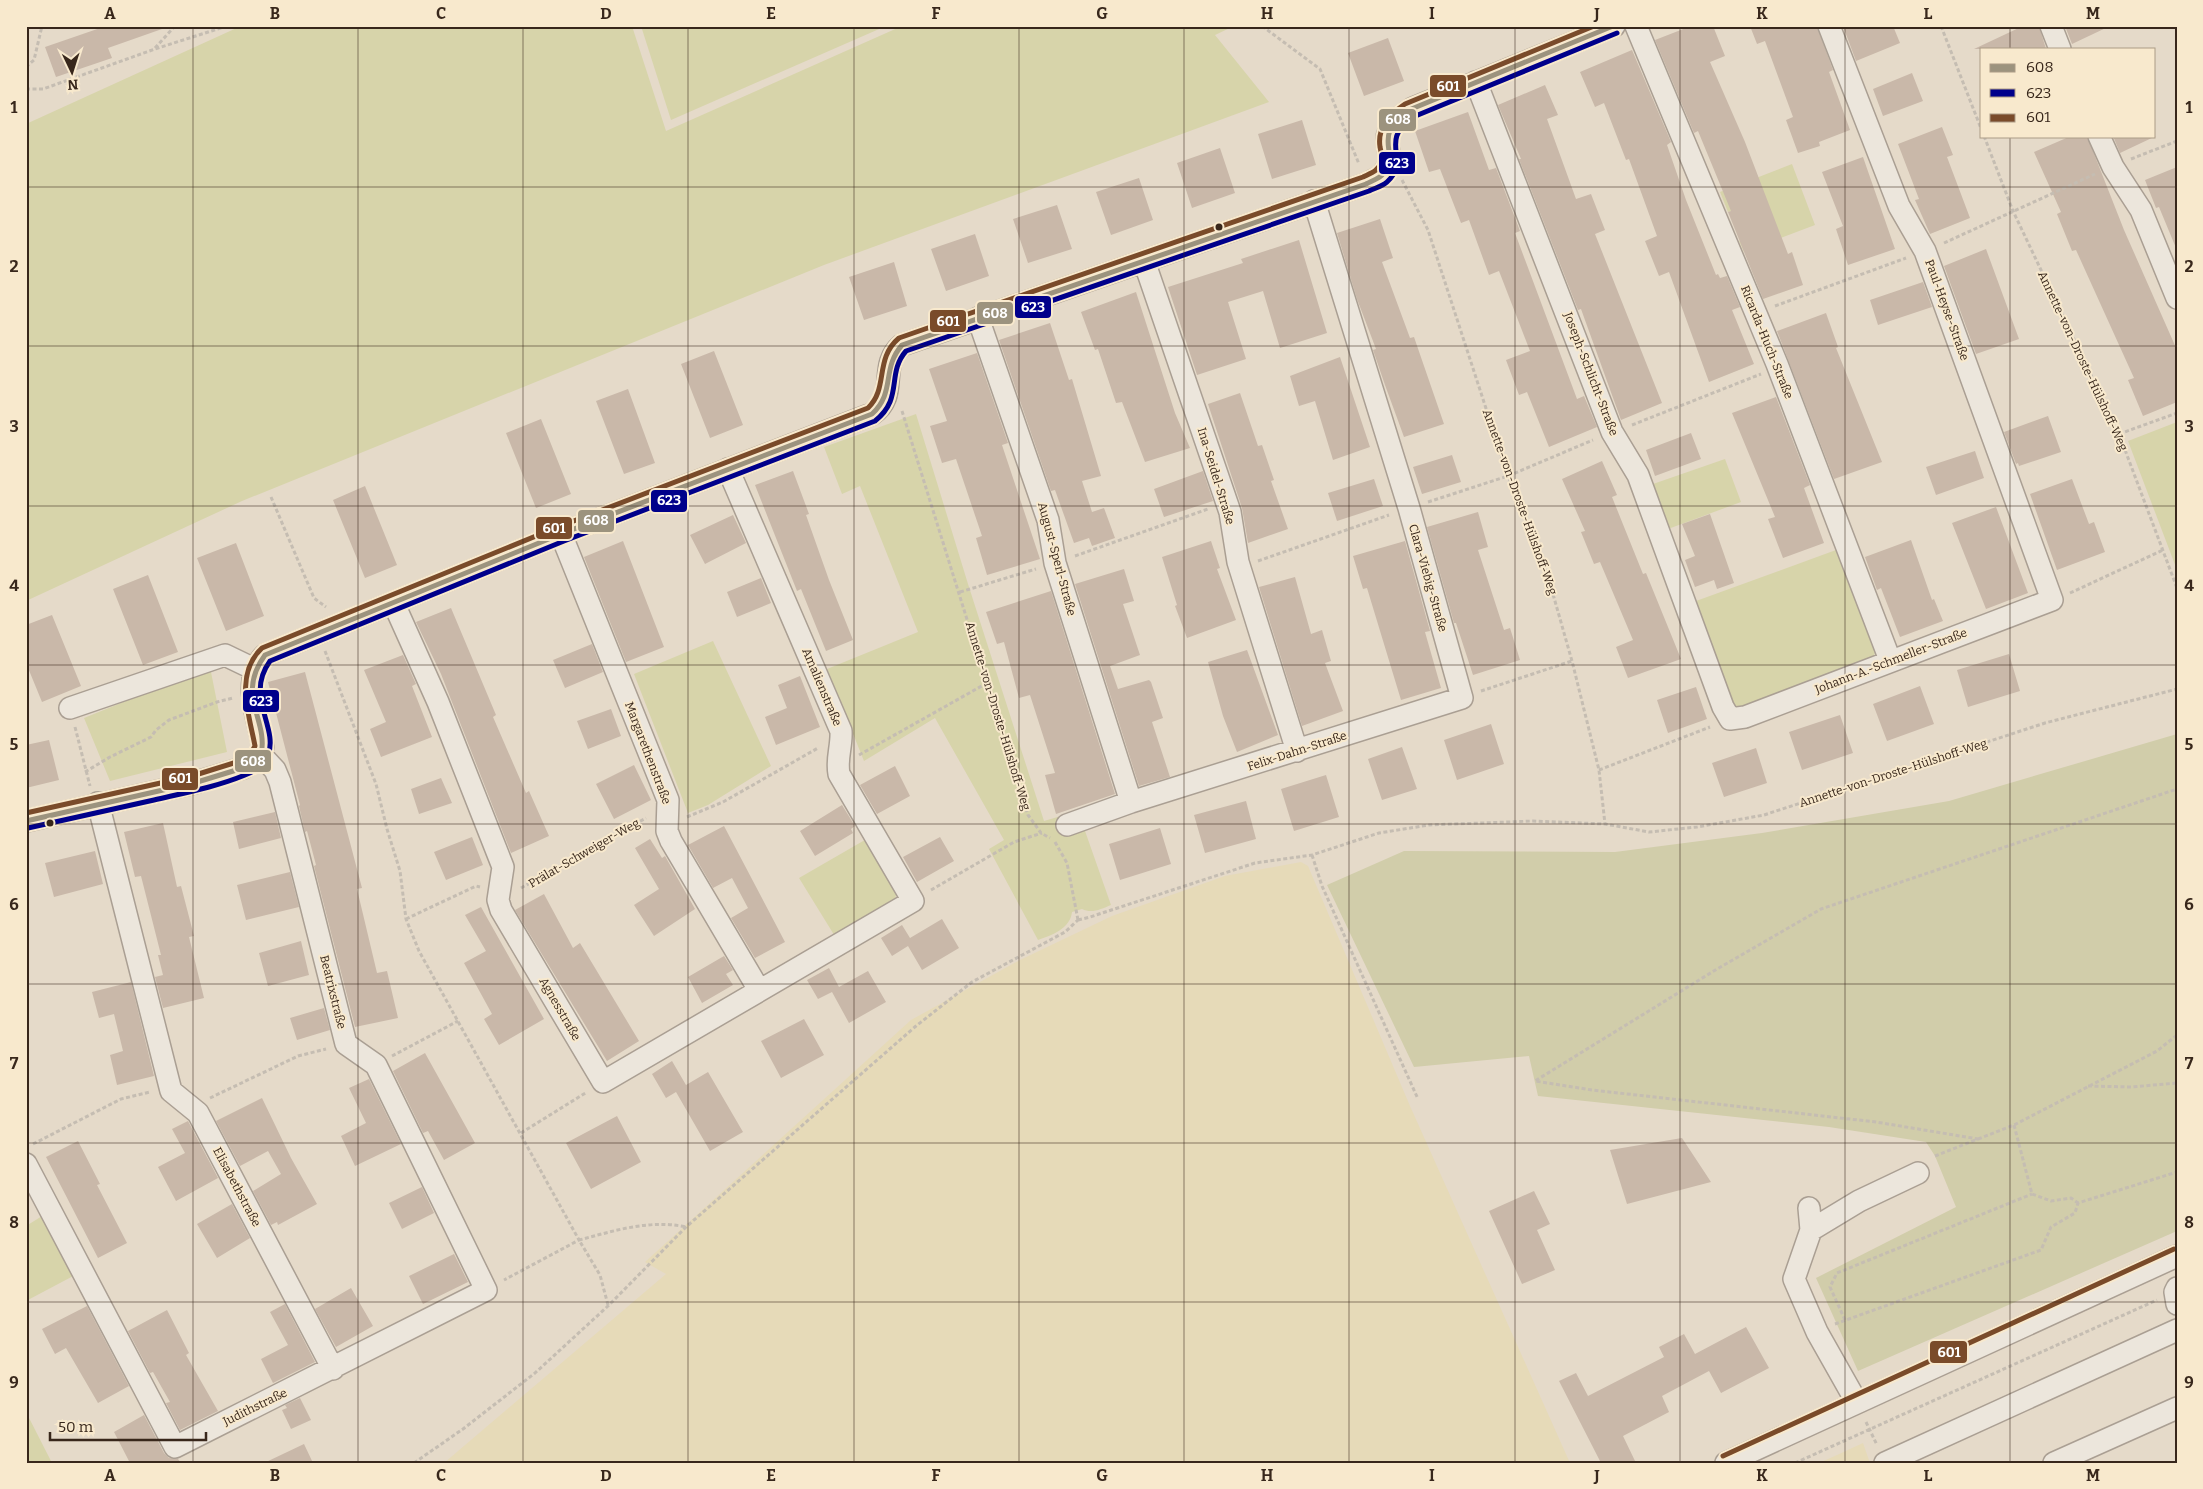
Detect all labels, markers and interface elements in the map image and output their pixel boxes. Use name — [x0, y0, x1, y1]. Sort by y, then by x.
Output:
text: A — [104, 4, 116, 23]
text: B — [270, 4, 280, 23]
text: C — [436, 4, 446, 23]
text: D — [600, 4, 612, 23]
text: E — [766, 4, 776, 23]
text: F — [932, 4, 941, 23]
text: G — [1096, 4, 1108, 23]
text: H — [1261, 4, 1274, 23]
text: I — [1429, 4, 1435, 23]
text: J — [1593, 4, 1600, 23]
text: K — [1756, 4, 1768, 23]
text: L — [1924, 4, 1933, 23]
text: M — [2086, 4, 2100, 23]
north arrow — [48, 48, 98, 98]
legend — [1980, 48, 2156, 138]
text: 608 — [2026, 58, 2053, 76]
line badge: 601 — [1429, 74, 1467, 98]
text: N — [67, 76, 79, 93]
text: 601 — [1436, 78, 1460, 95]
text: 623 — [2026, 84, 2051, 102]
text: 1 — [11, 98, 18, 117]
text: 1 — [2186, 98, 2193, 117]
line badge: 608 — [1378, 108, 1417, 132]
text: 601 — [2026, 108, 2050, 126]
text: 608 — [1385, 111, 1411, 128]
line badge: 623 — [1378, 151, 1416, 175]
text: 623 — [1385, 155, 1409, 172]
unlabelled marker — [1214, 222, 1224, 232]
text: 2 — [9, 257, 19, 276]
text: 2 — [2184, 257, 2194, 276]
street label: Paul-Heyse-Straße — [1922, 258, 1972, 362]
street label: Annette-von-Droste-Hülshoff-Weg — [2035, 269, 2131, 453]
street label: Ricarda-Huch-Straße — [1738, 283, 1796, 401]
line badge: 623 — [1014, 295, 1052, 319]
text: 623 — [1021, 299, 1045, 316]
line badge: 608 — [976, 301, 1014, 325]
text: 608 — [982, 305, 1008, 322]
line badge: 601 — [929, 309, 967, 333]
street label: Joseph-Schlicht-Straße — [1561, 309, 1621, 438]
text: 601 — [936, 313, 960, 330]
street label: Annette-von-Droste-Hülshoff-Weg — [1480, 407, 1560, 597]
text: 3 — [9, 417, 19, 436]
text: 3 — [2184, 417, 2194, 436]
street label: Ina-Seidel-Straße — [1195, 426, 1237, 526]
line badge: 623 — [650, 489, 688, 513]
text: 623 — [657, 492, 681, 509]
street label: August-Sperl-Straße — [1035, 501, 1079, 617]
line badge: 608 — [577, 509, 615, 533]
text: 608 — [583, 512, 609, 529]
line badge: 601 — [535, 516, 573, 540]
text: 601 — [542, 520, 566, 537]
street label: Clara-Viebig-Straße — [1406, 523, 1450, 633]
text: 4 — [9, 576, 19, 595]
text: 4 — [2184, 576, 2194, 595]
street label: Annette-von-Droste-Hülshoff-Weg — [963, 620, 1034, 812]
street label: Johann-A.-Schmeller-Straße — [1812, 625, 1969, 697]
street label: Amalienstraße — [799, 646, 845, 728]
line badge: 623 — [242, 689, 280, 713]
text: 623 — [249, 693, 273, 710]
street label: Margarethenstraße — [622, 700, 674, 806]
street label: Felix-Dahn-Straße — [1246, 728, 1348, 774]
text: 5 — [10, 735, 19, 754]
text: 5 — [2185, 735, 2194, 754]
street label: Annette-von-Droste-Hülshoff-Weg — [1797, 736, 1989, 810]
line badge: 608 — [234, 749, 272, 773]
text: 608 — [240, 753, 266, 770]
line badge: 601 — [161, 767, 199, 791]
text: 601 — [168, 770, 192, 787]
street label: Prälat-Schweiger-Weg — [526, 815, 642, 891]
unlabelled marker — [45, 818, 55, 828]
text: 6 — [9, 895, 19, 914]
text: 6 — [2184, 895, 2194, 914]
street label: Beatrixstraße — [317, 954, 349, 1030]
street label: Agnesstraße — [536, 975, 584, 1043]
text: 7 — [10, 1054, 19, 1073]
text: 7 — [2185, 1054, 2194, 1073]
street label: Elisabethstraße — [210, 1145, 264, 1229]
text: 8 — [9, 1213, 19, 1232]
text: 8 — [2184, 1213, 2194, 1232]
line badge: 601 — [1929, 1340, 1968, 1364]
text: 601 — [1937, 1344, 1961, 1361]
text: 9 — [9, 1373, 19, 1392]
text: 9 — [2184, 1373, 2194, 1392]
street label: Judithstraße — [220, 1385, 289, 1429]
scale bar — [50, 1409, 206, 1441]
text: 50 m — [58, 1418, 94, 1436]
text: A — [104, 1466, 116, 1485]
text: B — [270, 1466, 280, 1485]
text: C — [436, 1466, 446, 1485]
text: D — [600, 1466, 612, 1485]
text: E — [766, 1466, 776, 1485]
text: F — [932, 1466, 941, 1485]
text: G — [1096, 1466, 1108, 1485]
text: H — [1261, 1466, 1274, 1485]
text: I — [1429, 1466, 1435, 1485]
text: J — [1593, 1466, 1600, 1485]
text: K — [1756, 1466, 1768, 1485]
text: L — [1924, 1466, 1933, 1485]
text: M — [2086, 1466, 2100, 1485]

